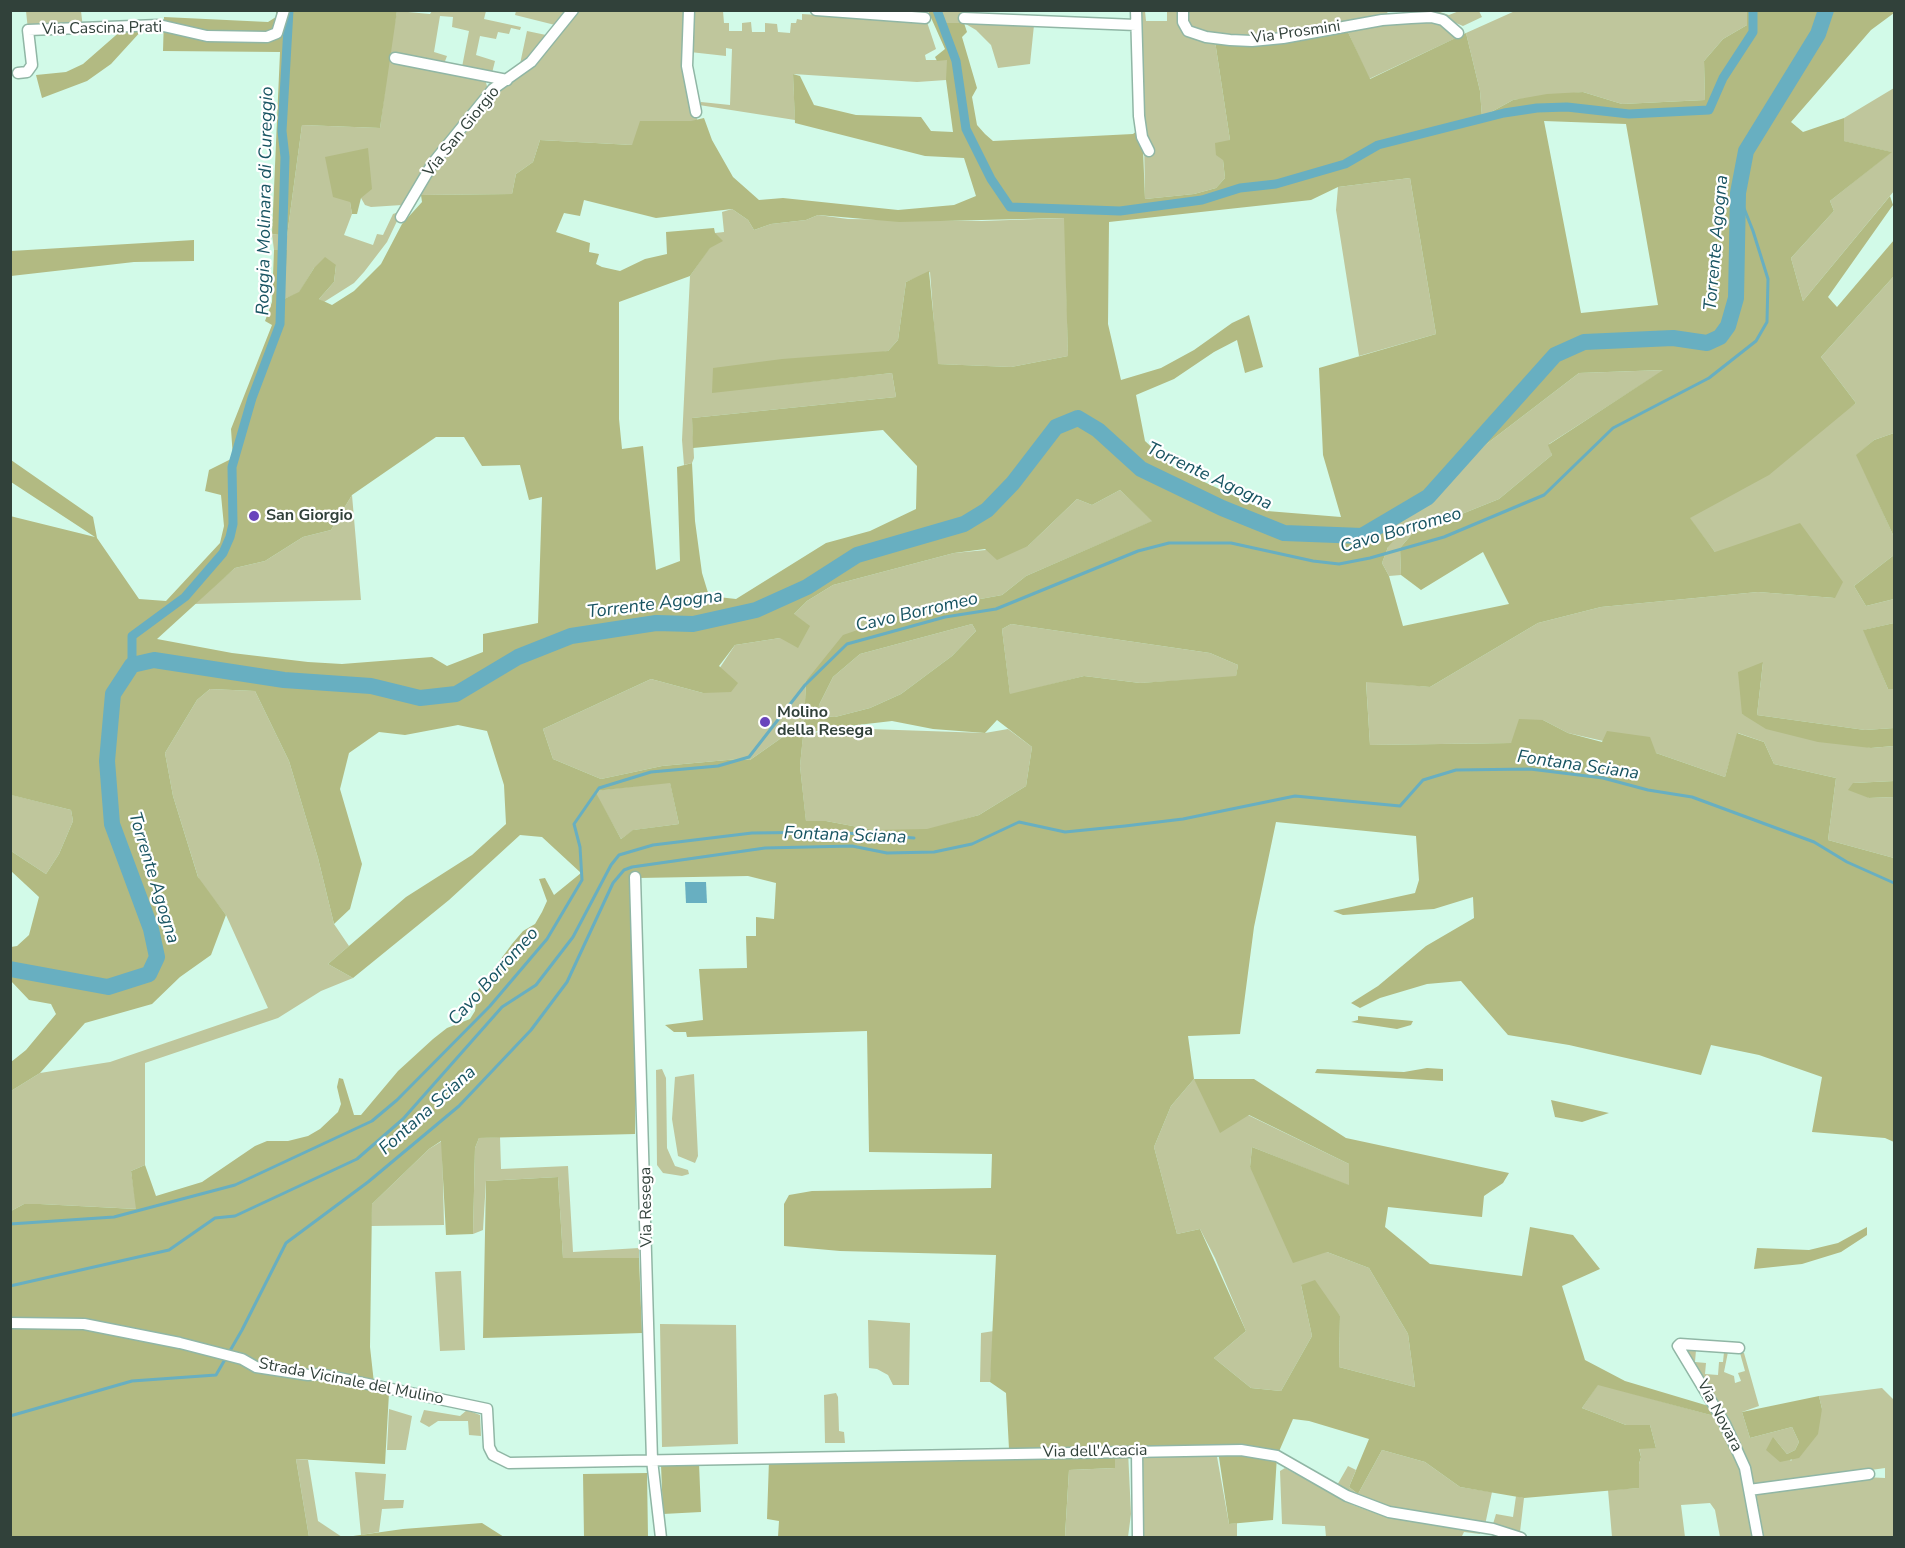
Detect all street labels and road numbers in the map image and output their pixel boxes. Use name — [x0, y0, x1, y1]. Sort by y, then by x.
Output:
street label: Via Prosmini — [1250, 17, 1342, 49]
street label: Via Cascina Prati — [42, 18, 162, 40]
street label: Via San Giorgio — [420, 83, 504, 181]
street label: Via Resega — [637, 1167, 657, 1247]
street label: Strada Vicinale del Mulino — [257, 1355, 445, 1409]
street label: Via Novara — [1692, 1377, 1746, 1455]
street label: Via dell'Acacia — [1043, 1441, 1147, 1463]

